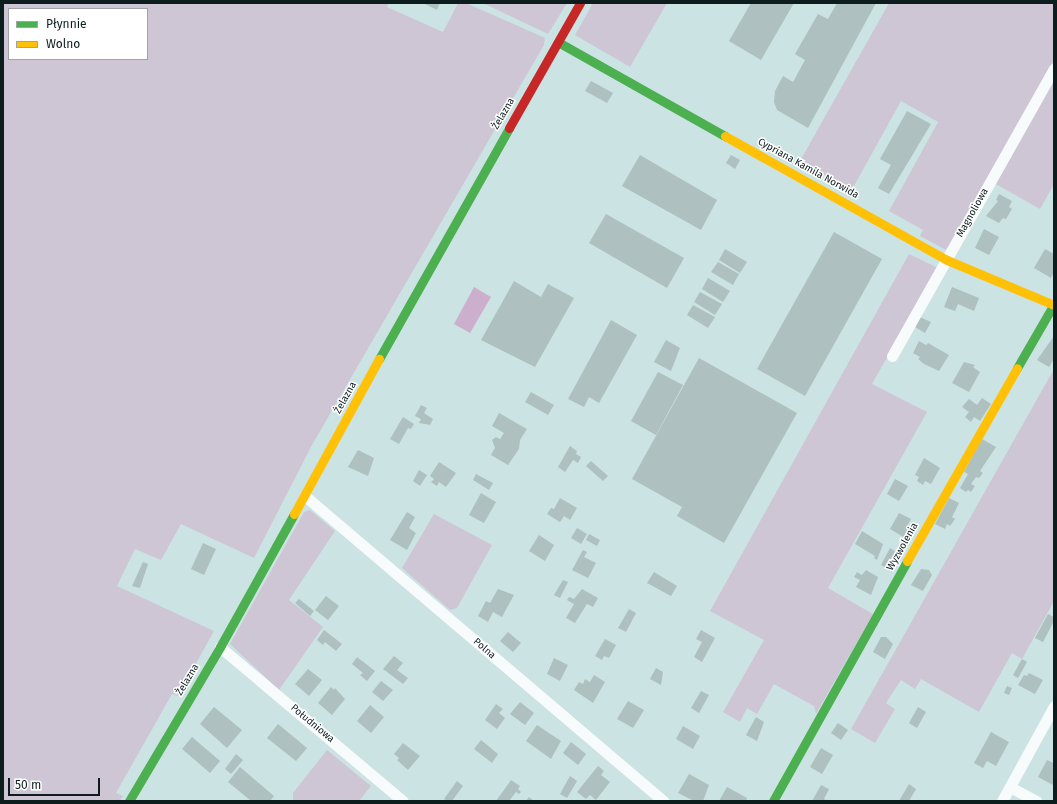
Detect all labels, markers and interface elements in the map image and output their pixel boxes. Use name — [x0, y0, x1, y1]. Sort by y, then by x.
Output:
legend — [8, 8, 148, 60]
text: Płynnie — [46, 17, 87, 31]
text: Wolno — [46, 37, 80, 51]
street label: Żelazna — [490, 96, 518, 132]
street label: Cypriana Kamila Norwida — [755, 136, 861, 202]
street label: Magnoliowa — [955, 186, 991, 240]
street label: Żelazna — [332, 380, 360, 416]
street label: Wyzwolenia — [885, 521, 921, 573]
street label: Polna — [470, 636, 498, 662]
street label: Żelazna — [174, 662, 202, 698]
street label: Południowa — [288, 702, 336, 746]
scale bar — [10, 770, 102, 796]
text: 50 m — [15, 778, 41, 792]

